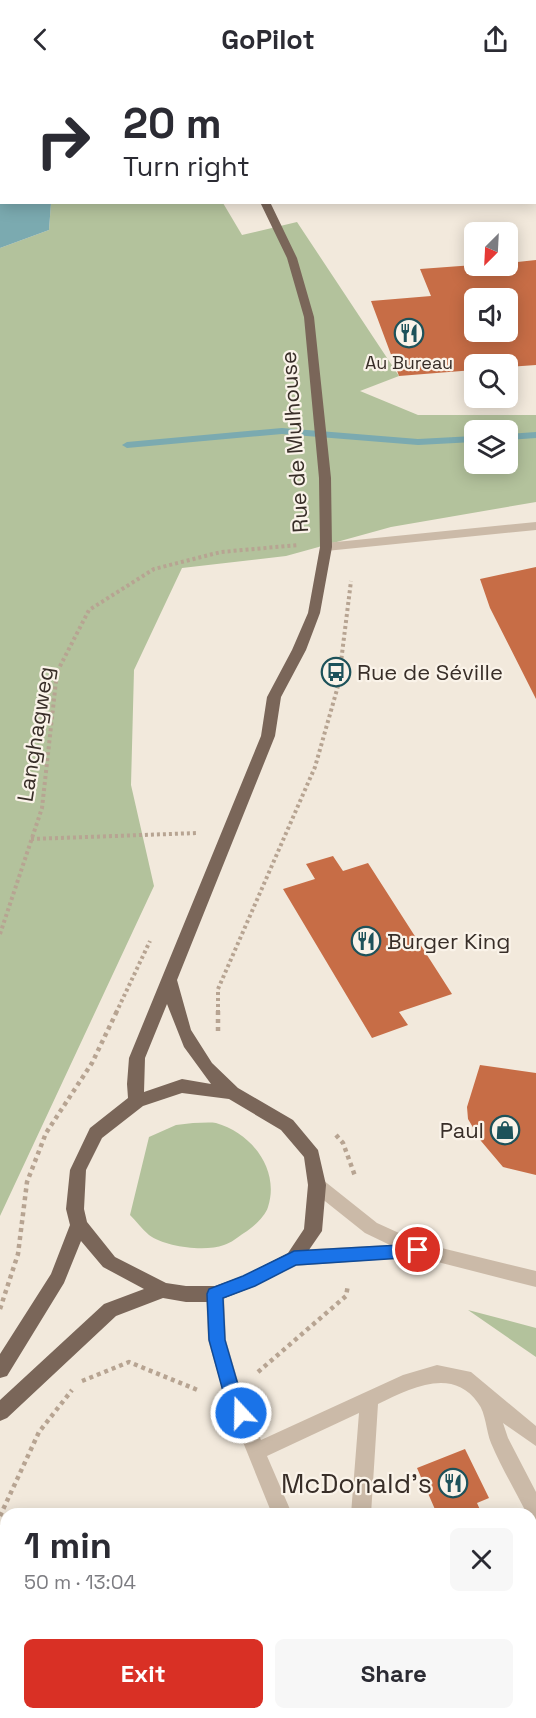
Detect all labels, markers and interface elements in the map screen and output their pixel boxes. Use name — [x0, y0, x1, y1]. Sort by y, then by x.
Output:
text: GoPilot — [221, 22, 315, 57]
icon: back — [24, 23, 57, 56]
icon: share — [479, 23, 512, 56]
text: 20 m — [123, 97, 222, 150]
icon: right — [24, 102, 102, 180]
text: Turn right — [123, 149, 250, 184]
north arrow — [464, 222, 518, 276]
map controls — [464, 222, 518, 474]
button: sound — [464, 288, 518, 342]
restaurant icon: Au Bureau — [393, 317, 425, 349]
street label: Rue de Mulhouse — [274, 350, 314, 534]
place label: Au Bureau — [365, 351, 453, 374]
button: search — [464, 354, 518, 408]
button: layers — [464, 420, 518, 474]
bus stop icon: Rue de Séville — [320, 656, 352, 688]
place label: Rue de Séville — [357, 658, 503, 686]
street label: Langhagweg — [10, 664, 60, 804]
restaurant icon: Burger King — [350, 925, 382, 957]
place label: Burger King — [387, 927, 510, 955]
shop icon: Paul — [489, 1114, 521, 1146]
place label: Paul — [440, 1116, 484, 1144]
pin — [392, 1224, 443, 1275]
icon: arrive — [401, 1233, 434, 1266]
position arrow — [209, 1381, 273, 1445]
place label: McDonald's — [281, 1466, 432, 1501]
restaurant icon: McDonald's — [437, 1467, 469, 1499]
text: 1 min — [24, 1523, 112, 1569]
button: close — [450, 1528, 513, 1591]
text: 50 m · 13:04 — [24, 1569, 136, 1595]
button: Exit — [24, 1639, 263, 1708]
button: Share — [275, 1639, 513, 1708]

